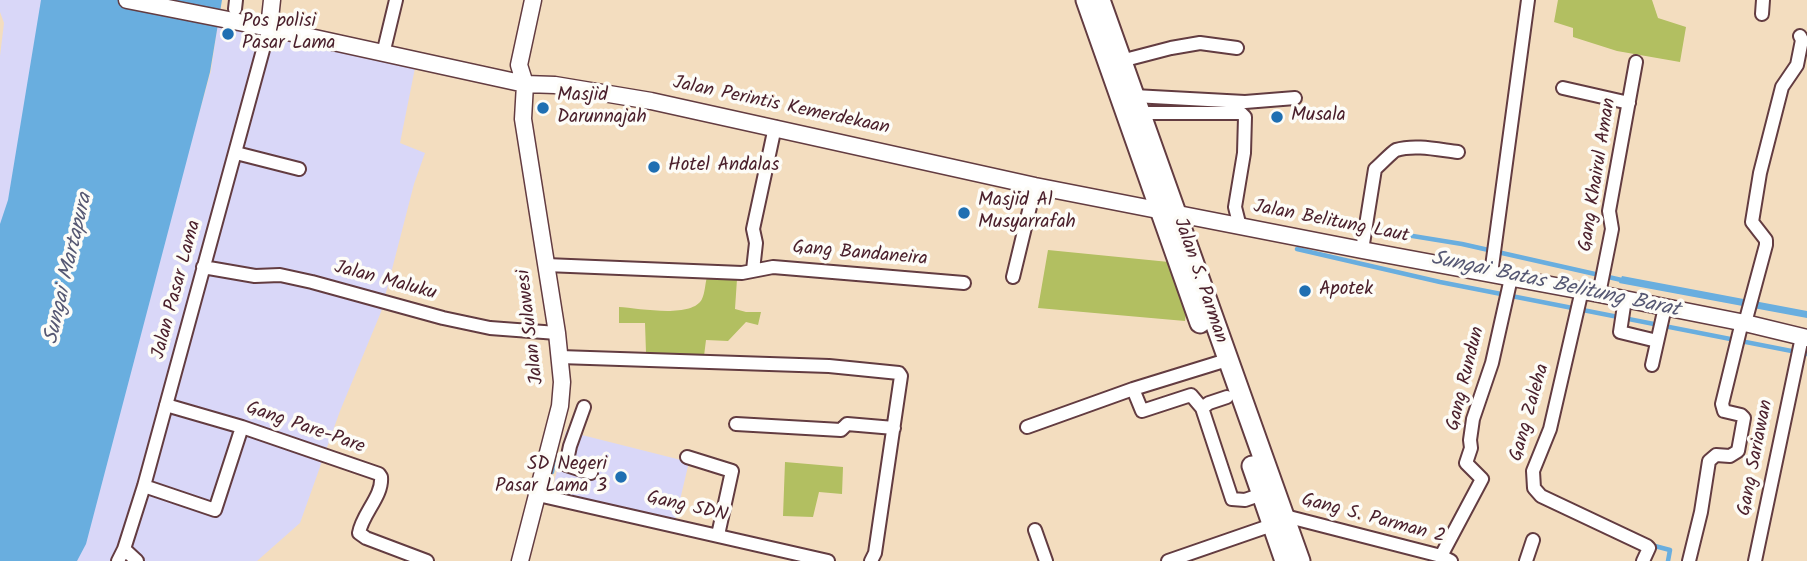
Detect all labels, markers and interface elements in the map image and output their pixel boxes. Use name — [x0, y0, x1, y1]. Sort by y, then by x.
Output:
place label: Pos polisi Pasar Lama — [242, 12, 335, 56]
marker: Pos polisi Pasar Lama — [220, 26, 236, 42]
street label: Jalan Perintis Kemerdekaan — [670, 73, 892, 141]
place label: Masjid Darunnajah — [557, 86, 647, 130]
street label: Gang Khairul Aman — [1576, 96, 1622, 254]
marker: Masjid Darunnajah — [535, 100, 551, 116]
place label: Musala — [1291, 106, 1346, 128]
marker: Musala — [1269, 109, 1285, 125]
place label: Hotel Andalas — [668, 156, 779, 178]
marker: Hotel Andalas — [646, 159, 662, 175]
water label: Sungai Martapura — [40, 191, 100, 347]
place label: Masjid Al Musyarrafah — [978, 191, 1076, 235]
street label: Jalan Belitung Laut — [1251, 197, 1411, 249]
marker: Masjid Al Musyarrafah — [956, 205, 972, 221]
street label: Jalan S. Parman — [1167, 215, 1231, 347]
street label: Jalan Pasar Lama — [149, 218, 207, 362]
street label: Gang Bandaneira — [792, 238, 928, 272]
water label: Sungai Batas Belitung Barat — [1429, 247, 1681, 325]
street label: Jalan Maluku — [331, 257, 439, 307]
street label: Jalan Sulawesi — [514, 268, 550, 386]
place label: Apotek — [1319, 280, 1373, 302]
marker: Apotek — [1297, 283, 1313, 299]
street label: Gang Rundun — [1443, 325, 1491, 433]
street label: Gang Zaleha — [1506, 362, 1556, 464]
street label: Gang Pare-Pare — [243, 398, 367, 460]
street label: Gang Sariawan — [1735, 398, 1779, 518]
place label: SD Negeri Pasar Lama 3 — [495, 455, 607, 499]
marker: SD Negeri Pasar Lama 3 — [613, 469, 629, 485]
street label: Gang SDN — [644, 488, 730, 528]
street label: Gang S. Parman 2 — [1299, 490, 1447, 550]

